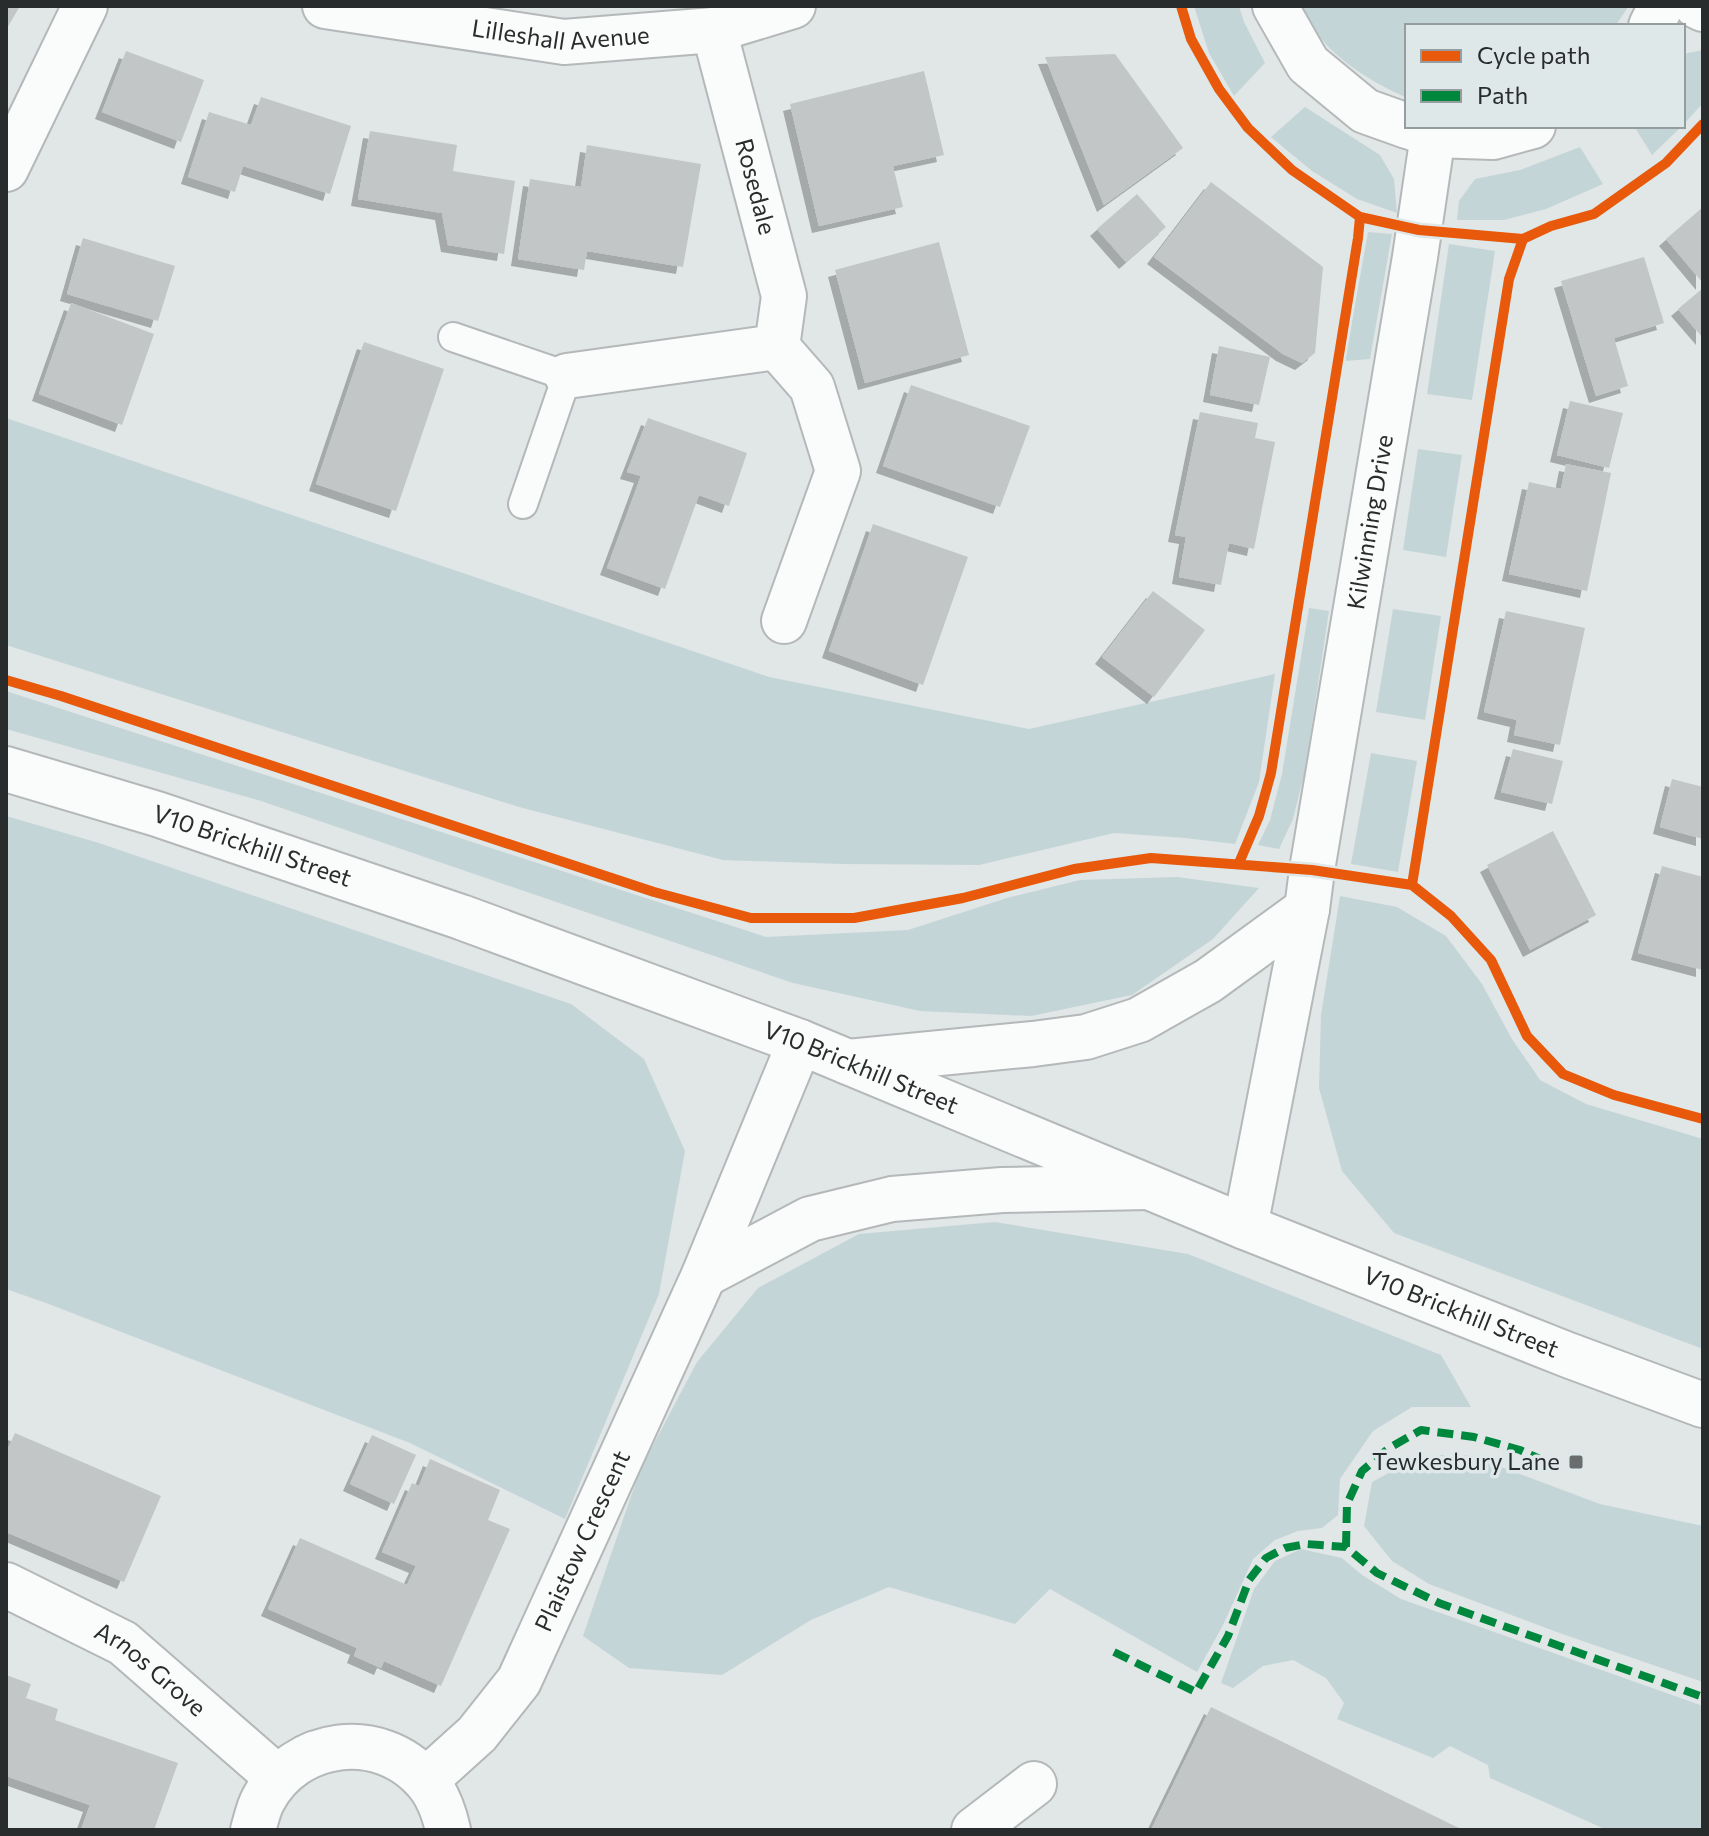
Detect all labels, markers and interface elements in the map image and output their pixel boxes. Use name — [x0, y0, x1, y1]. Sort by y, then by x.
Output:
street label: Lilleshall Avenue — [470, 12, 651, 55]
legend — [1405, 24, 1685, 128]
text: Cycle path — [1477, 40, 1591, 69]
text: Path — [1477, 80, 1528, 109]
street label: Rosedale — [730, 135, 783, 237]
street label: Kilwinning Drive — [1340, 432, 1398, 612]
street label: V10 Brickhill Street — [150, 798, 356, 892]
street label: V10 Brickhill Street — [760, 1014, 963, 1119]
street label: V10 Brickhill Street — [1360, 1259, 1563, 1363]
street label: Plaistow Crescent — [528, 1445, 635, 1636]
place label: Tewkesbury Lane — [1372, 1446, 1560, 1475]
marker: Tewkesbury Lane — [1567, 1453, 1585, 1471]
street label: Arnos Grove — [90, 1615, 213, 1722]

